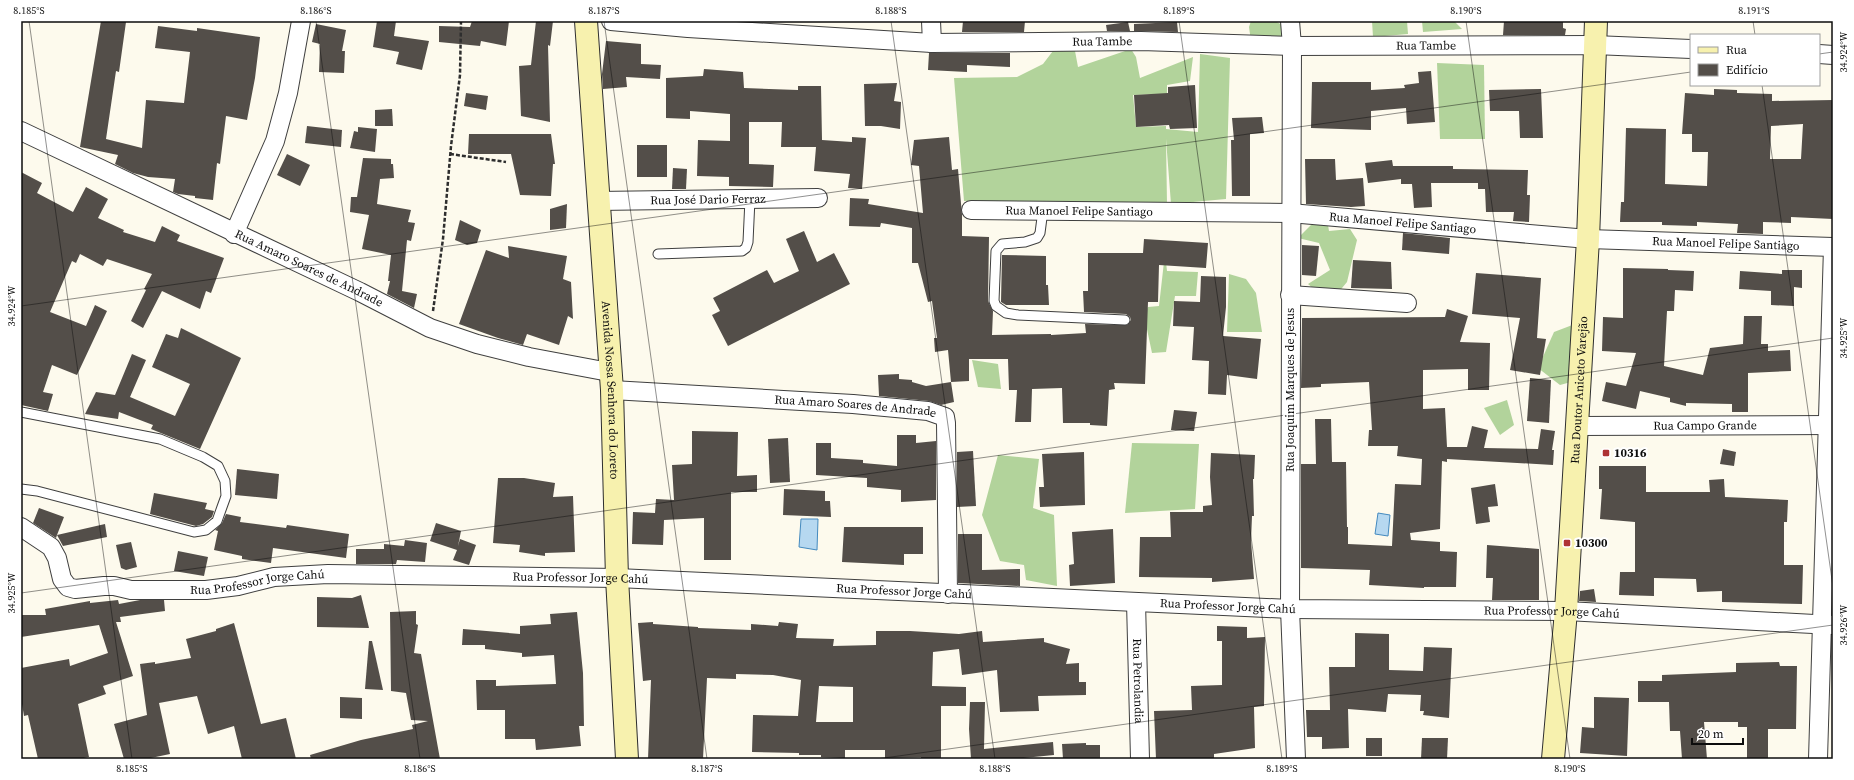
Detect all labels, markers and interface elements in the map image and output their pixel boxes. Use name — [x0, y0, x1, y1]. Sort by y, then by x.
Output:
text: 8.185°S — [13, 4, 45, 17]
text: 8.186°S — [300, 4, 332, 17]
text: 8.187°S — [588, 4, 620, 17]
text: 8.188°S — [875, 4, 907, 17]
text: 8.189°S — [1163, 4, 1195, 17]
text: 8.190°S — [1450, 4, 1482, 17]
text: 8.191°S — [1738, 4, 1770, 17]
text: 34.924°W — [1837, 31, 1850, 72]
street label: Rua Tambe — [1072, 33, 1132, 50]
legend — [1690, 34, 1820, 86]
street label: Rua Tambe — [1396, 37, 1456, 54]
text: Rua — [1726, 42, 1748, 58]
text: Edifício — [1726, 62, 1768, 78]
street label: Rua José Dario Ferraz — [650, 191, 766, 208]
street label: Rua Manoel Felipe Santiago — [1005, 202, 1153, 220]
street label: Rua Manoel Felipe Santiago — [1328, 208, 1477, 237]
street label: Rua Amaro Soares de Andrade — [232, 226, 386, 311]
street label: Rua Manoel Felipe Santiago — [1652, 233, 1800, 254]
text: 34.924°W — [5, 285, 18, 326]
street label: Avenida Nossa Senhora do Loreto — [598, 300, 622, 480]
street label: Rua Joaquim Marques de Jesus — [1282, 308, 1298, 472]
street label: Rua Doutor Aniceto Varejão — [1567, 315, 1591, 464]
text: 34.925°W — [1837, 317, 1850, 358]
street label: Rua Amaro Soares de Andrade — [774, 391, 939, 421]
street label: Rua Campo Grande — [1653, 417, 1757, 434]
place label: 10316 — [1614, 445, 1647, 461]
marker: 10316 — [1601, 448, 1611, 458]
place label: 10300 — [1575, 535, 1608, 551]
marker: 10300 — [1562, 538, 1572, 548]
street label: Rua Professor Jorge Cahú — [190, 566, 325, 598]
street label: Rua Professor Jorge Cahú — [512, 569, 649, 587]
text: 34.925°W — [5, 572, 18, 613]
street label: Rua Professor Jorge Cahú — [836, 580, 972, 602]
street label: Rua Professor Jorge Cahú — [1160, 595, 1296, 617]
street label: Rua Professor Jorge Cahú — [1484, 602, 1620, 622]
text: 34.926°W — [1837, 604, 1850, 645]
street label: Rua Petrolandia — [1129, 638, 1147, 725]
scale bar — [1692, 720, 1743, 746]
text: 20 m — [1698, 726, 1724, 742]
text: 8.185°S — [116, 762, 148, 775]
text: 8.186°S — [404, 762, 436, 775]
text: 8.187°S — [691, 762, 723, 775]
text: 8.188°S — [979, 762, 1011, 775]
text: 8.189°S — [1266, 762, 1298, 775]
text: 8.190°S — [1554, 762, 1586, 775]

